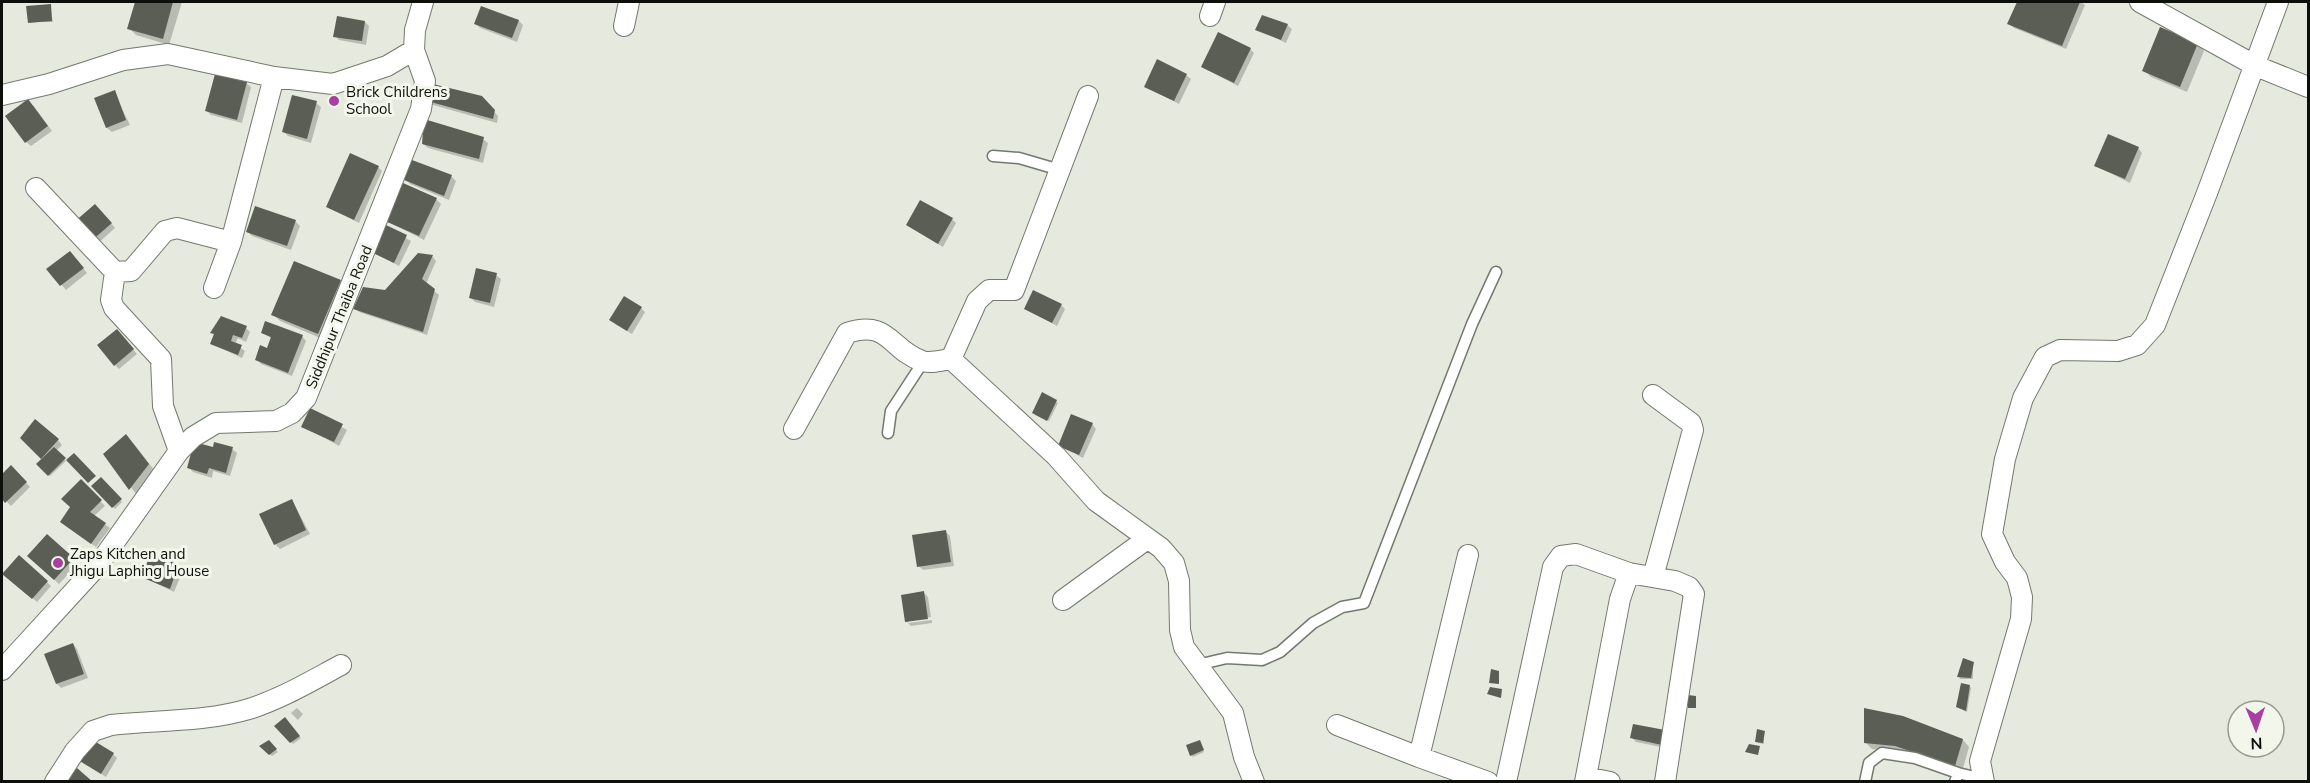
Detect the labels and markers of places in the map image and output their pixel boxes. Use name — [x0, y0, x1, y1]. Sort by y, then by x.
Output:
place label: Brick Childrens School — [346, 82, 448, 119]
marker: Brick Childrens School — [327, 94, 341, 108]
place label: Zaps Kitchen and Jhigu Laphing House — [69, 544, 209, 581]
marker: Zaps Kitchen and Jhigu Laphing House — [51, 556, 65, 570]

